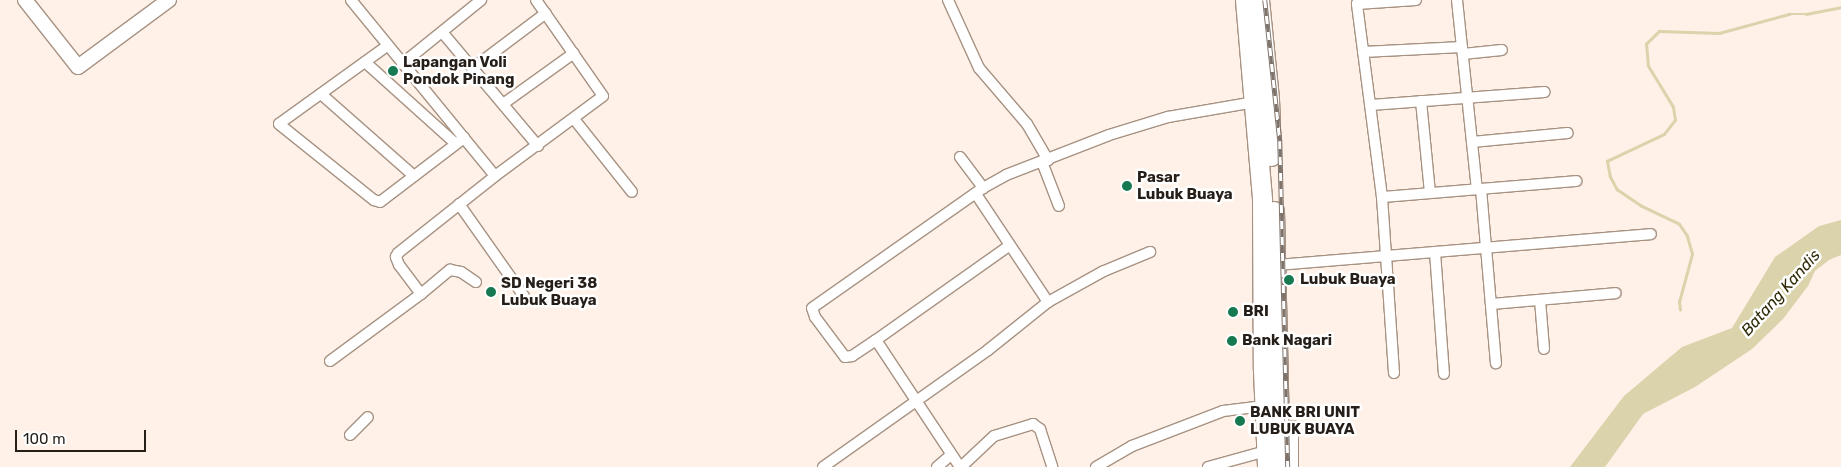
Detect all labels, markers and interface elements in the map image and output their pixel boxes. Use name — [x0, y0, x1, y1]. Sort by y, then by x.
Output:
place label: Lapangan Voli Pondok Pinang — [403, 53, 515, 88]
marker: Lapangan Voli Pondok Pinang — [387, 65, 399, 77]
place label: Pasar Lubuk Buaya — [1137, 168, 1233, 203]
marker: Pasar Lubuk Buaya — [1121, 180, 1133, 192]
water label: Batang Kandis — [1737, 246, 1825, 340]
place label: Lubuk Buaya — [1300, 271, 1396, 289]
marker: Lubuk Buaya — [1282, 273, 1296, 287]
place label: SD Negeri 38 Lubuk Buaya — [501, 274, 597, 309]
marker: SD Negeri 38 Lubuk Buaya — [485, 286, 497, 298]
place label: BRI — [1243, 303, 1269, 321]
marker: BRI — [1227, 306, 1239, 318]
place label: Bank Nagari — [1242, 332, 1332, 350]
marker: Bank Nagari — [1226, 335, 1238, 347]
place label: BANK BRI UNIT LUBUK BUAYA — [1250, 403, 1360, 438]
marker: BANK BRI UNIT LUBUK BUAYA — [1234, 415, 1246, 427]
scale bar — [18, 420, 149, 452]
text: 100 m — [23, 430, 65, 448]

